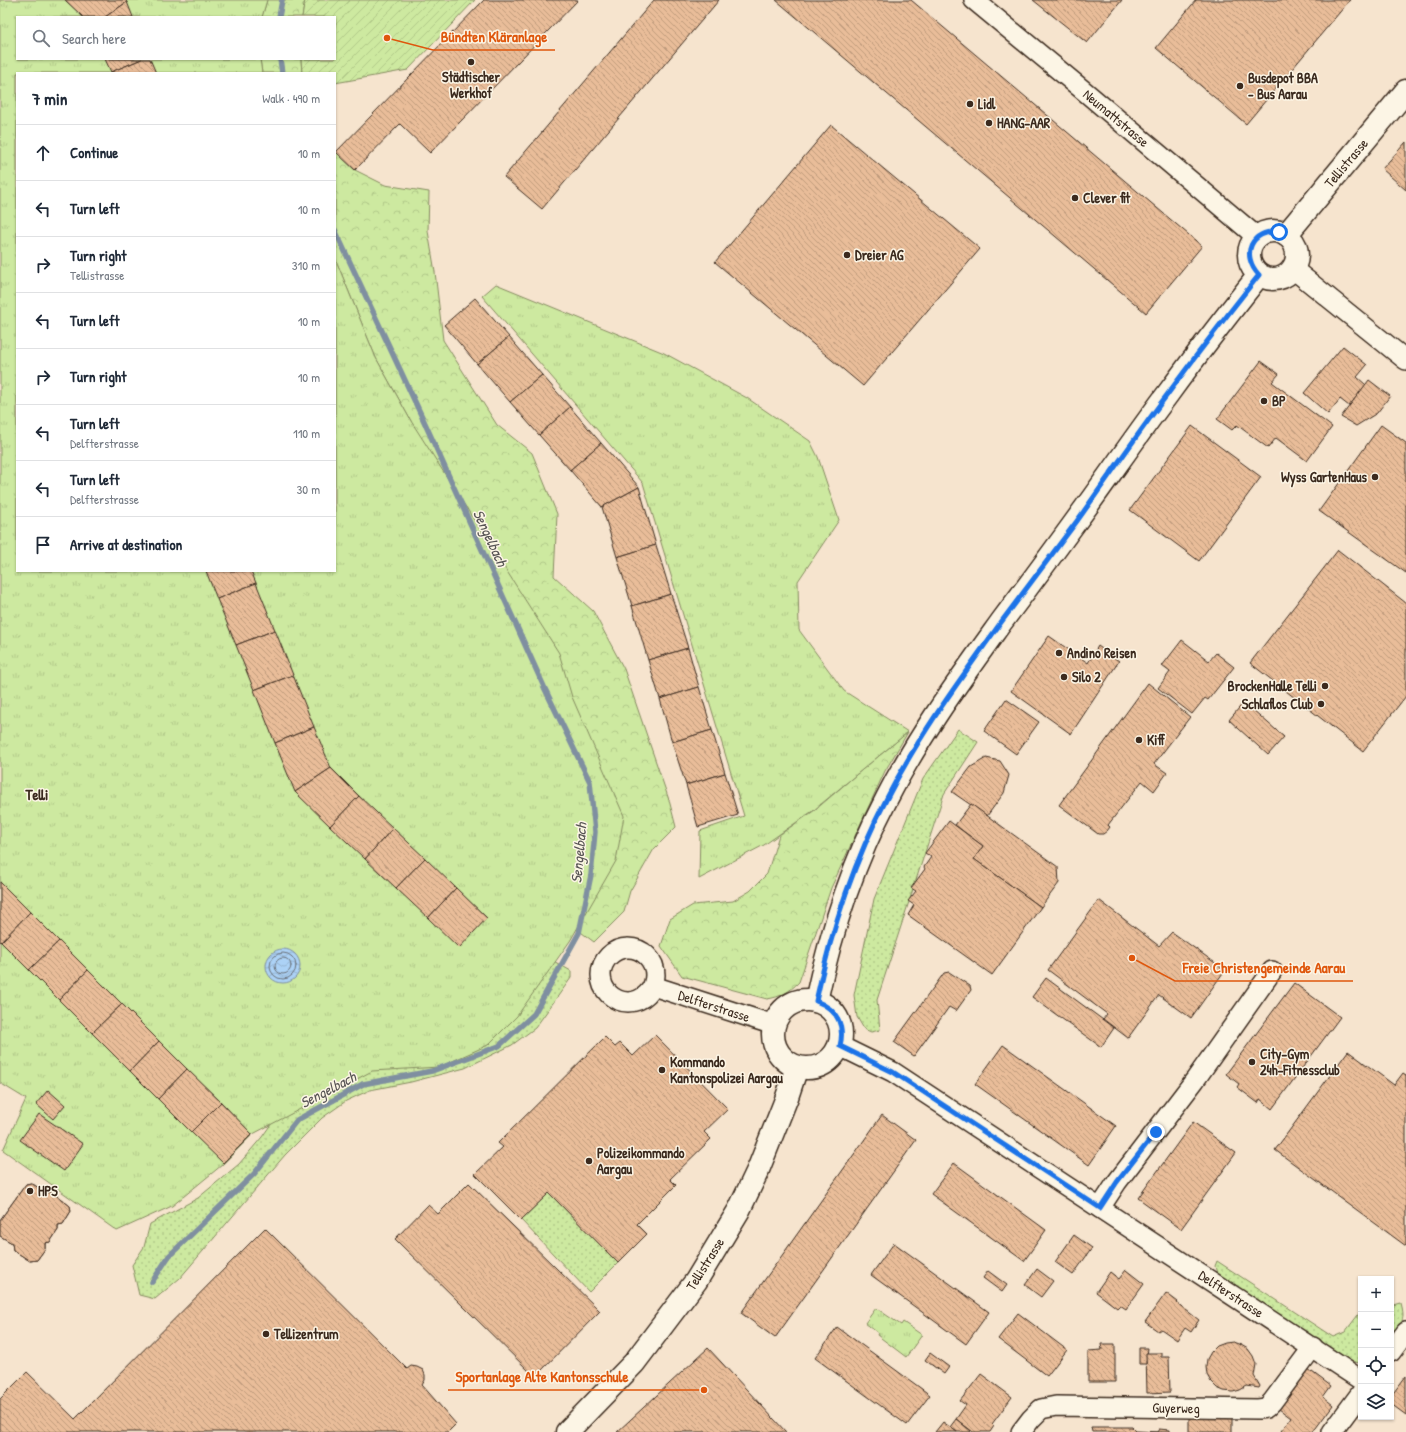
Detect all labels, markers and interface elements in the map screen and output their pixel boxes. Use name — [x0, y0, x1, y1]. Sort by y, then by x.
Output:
search box — [16, 16, 336, 60]
callout: Bündten Kläranlage — [433, 23, 555, 50]
text: Bündten Kläranlage — [441, 26, 547, 48]
icon: search — [30, 27, 52, 49]
text: Search here — [62, 28, 126, 49]
marker: Städtischer Werkhof — [466, 57, 476, 67]
place label: Städtischer Werkhof — [442, 67, 501, 102]
place label: Busdepot BBA - Bus Aarau — [1248, 68, 1318, 103]
marker: Busdepot BBA - Bus Aarau — [1235, 81, 1245, 91]
street label: Neumattstrasse — [1079, 84, 1154, 151]
text: 7 min — [32, 87, 67, 110]
text: Walk · 490 m — [262, 89, 320, 107]
place label: Lidl — [978, 94, 996, 113]
marker: Lidl — [965, 99, 975, 109]
place label: HANG-AAR — [997, 113, 1051, 132]
marker: HANG-AAR — [984, 118, 994, 128]
street label: Tellistrasse — [1319, 134, 1372, 191]
icon: ahead — [32, 142, 54, 164]
text: Continue — [70, 142, 118, 163]
text: 10 m — [298, 144, 320, 162]
place label: Clever fit — [1083, 188, 1131, 207]
marker: Clever fit — [1070, 193, 1080, 203]
icon: left — [32, 198, 54, 220]
text: Turn left — [70, 198, 120, 219]
text: 10 m — [298, 200, 320, 218]
route start — [1270, 223, 1288, 241]
text: Turn right — [70, 245, 126, 266]
place label: Dreier AG — [855, 245, 904, 264]
marker: Dreier AG — [842, 250, 852, 260]
icon: right — [32, 254, 54, 276]
text: 310 m — [292, 256, 320, 274]
text: Tellistrasse — [70, 266, 125, 284]
icon: left — [32, 310, 54, 332]
text: Turn left — [70, 310, 120, 331]
text: 10 m — [298, 312, 320, 330]
icon: right — [32, 366, 54, 388]
text: Turn right — [70, 366, 126, 387]
text: 10 m — [298, 368, 320, 386]
place label: BP — [1272, 391, 1286, 410]
marker: BP — [1259, 396, 1269, 406]
text: Turn left — [70, 413, 120, 434]
icon: left — [32, 422, 54, 444]
text: 110 m — [293, 424, 320, 442]
text: Delfterstrasse — [70, 434, 139, 452]
place label: Wyss GartenHaus — [1281, 467, 1368, 488]
text: Turn left — [70, 469, 120, 490]
marker: Wyss GartenHaus — [1370, 472, 1380, 482]
icon: left — [32, 478, 54, 500]
text: 30 m — [297, 480, 320, 498]
text: Delfterstrasse — [70, 490, 139, 508]
water label: Sengelbach — [468, 506, 513, 571]
icon: arrive — [32, 534, 54, 556]
text: Arrive at destination — [70, 534, 182, 555]
place label: Andino Reisen — [1067, 643, 1136, 662]
marker: Andino Reisen — [1054, 648, 1064, 658]
place label: Silo 2 — [1072, 667, 1101, 686]
marker: Silo 2 — [1059, 672, 1069, 682]
place label: BrockenHalle Telli — [1228, 676, 1317, 695]
marker: BrockenHalle Telli — [1320, 681, 1330, 691]
place label: Schlaflos Club — [1242, 694, 1313, 713]
marker: Schlaflos Club — [1316, 699, 1326, 709]
place label: Kiff — [1147, 730, 1165, 749]
marker: Kiff — [1134, 735, 1144, 745]
district label: Telli — [25, 784, 48, 805]
water label: Sengelbach — [565, 820, 592, 884]
callout: Freie Christengemeinde Aarau — [1175, 954, 1353, 981]
text: Freie Christengemeinde Aarau — [1182, 957, 1346, 979]
street label: Delfterstrasse — [676, 985, 753, 1026]
place label: City-Gym 24h-Fitnessclub — [1260, 1044, 1340, 1079]
place label: Kommando Kantonspolizei Aargau — [670, 1052, 783, 1089]
marker: City-Gym 24h-Fitnessclub — [1247, 1057, 1257, 1067]
water label: Sengelbach — [296, 1065, 361, 1113]
marker: Kommando Kantonspolizei Aargau — [657, 1065, 667, 1075]
route end — [1147, 1123, 1165, 1141]
place label: Polizeikommando Aargau — [597, 1143, 685, 1180]
marker: Polizeikommando Aargau — [584, 1156, 594, 1166]
place label: HPS — [38, 1181, 58, 1200]
marker: HPS — [25, 1186, 35, 1196]
street label: Tellistrasse — [681, 1233, 728, 1294]
street label: Delfterstrasse — [1195, 1265, 1268, 1322]
map controls — [1358, 1276, 1394, 1420]
button: + — [1358, 1276, 1394, 1312]
button: − — [1358, 1312, 1394, 1348]
place label: Tellizentrum — [273, 1324, 339, 1343]
marker: Tellizentrum — [261, 1329, 271, 1339]
button: locate — [1358, 1348, 1394, 1384]
callout: Sportanlage Alte Kantonsschule — [448, 1363, 636, 1390]
text: Sportanlage Alte Kantonsschule — [456, 1366, 628, 1388]
button: layers — [1358, 1384, 1394, 1420]
street label: Guyerweg — [1152, 1398, 1200, 1418]

